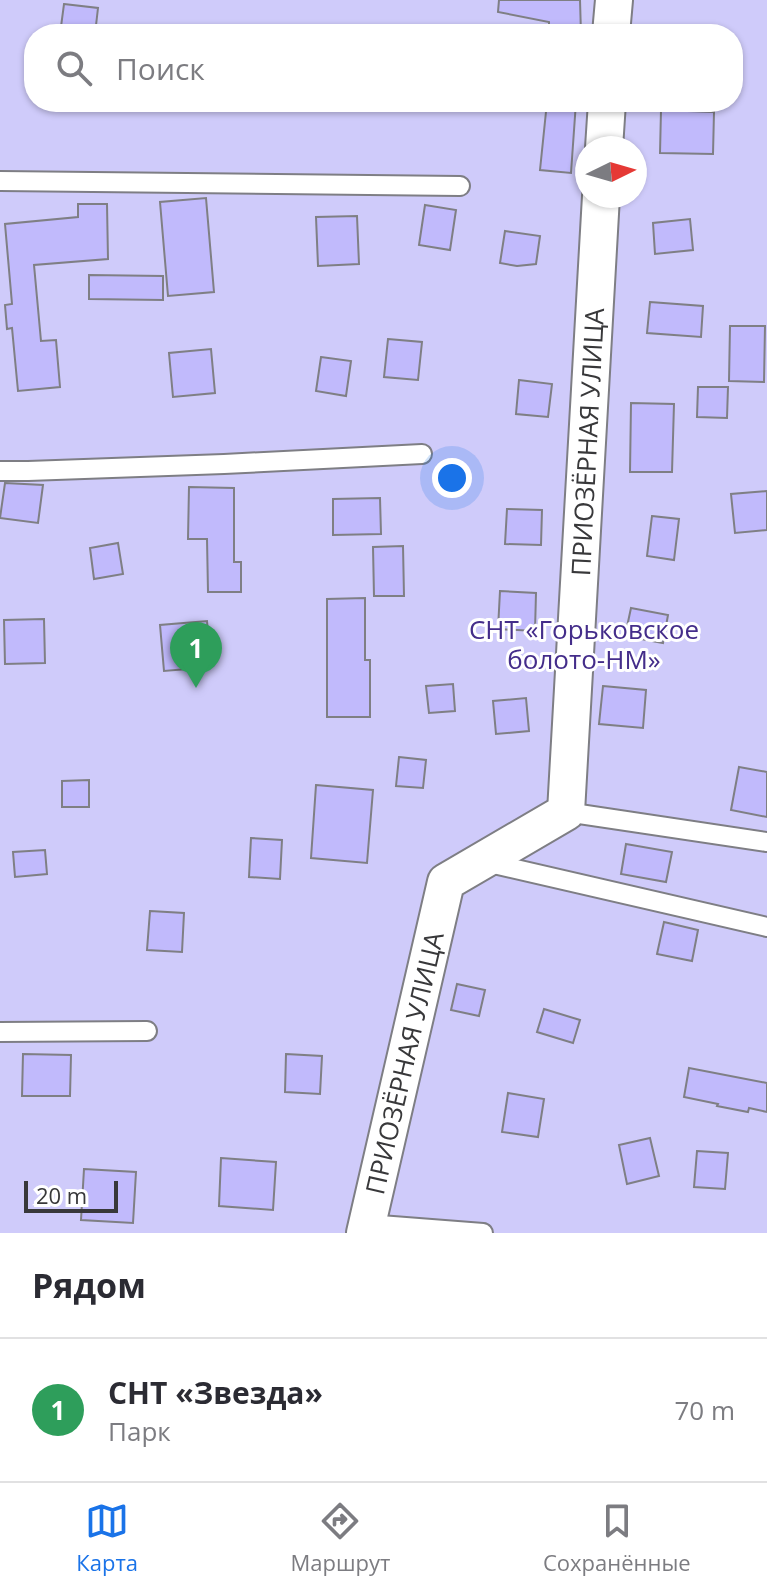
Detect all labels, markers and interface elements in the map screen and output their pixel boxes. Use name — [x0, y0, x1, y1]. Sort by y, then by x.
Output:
search box — [24, 24, 743, 112]
icon: search — [52, 46, 96, 90]
text: Поиск — [116, 48, 205, 89]
north arrow — [575, 136, 647, 208]
street label: ПРИОЗЁРНАЯ УЛИЦА — [562, 307, 612, 577]
your location — [432, 458, 472, 498]
park label: СНТ «Горьковское болото-НМ» — [469, 611, 699, 677]
pin: 1 — [170, 622, 222, 688]
street label: ПРИОЗЁРНАЯ УЛИЦА — [356, 928, 452, 1198]
scale bar — [24, 1177, 118, 1213]
text: 20 m — [36, 1180, 87, 1210]
text: Рядом — [32, 1262, 146, 1308]
text: СНТ «Звезда» — [108, 1372, 323, 1413]
text: 1 — [51, 1392, 65, 1428]
text: 70 m — [674, 1392, 735, 1428]
text: Парк — [108, 1413, 171, 1449]
tab: Карта — [76, 1499, 138, 1577]
tab: Маршрут — [291, 1499, 390, 1577]
tab: Сохранённые — [543, 1499, 691, 1577]

